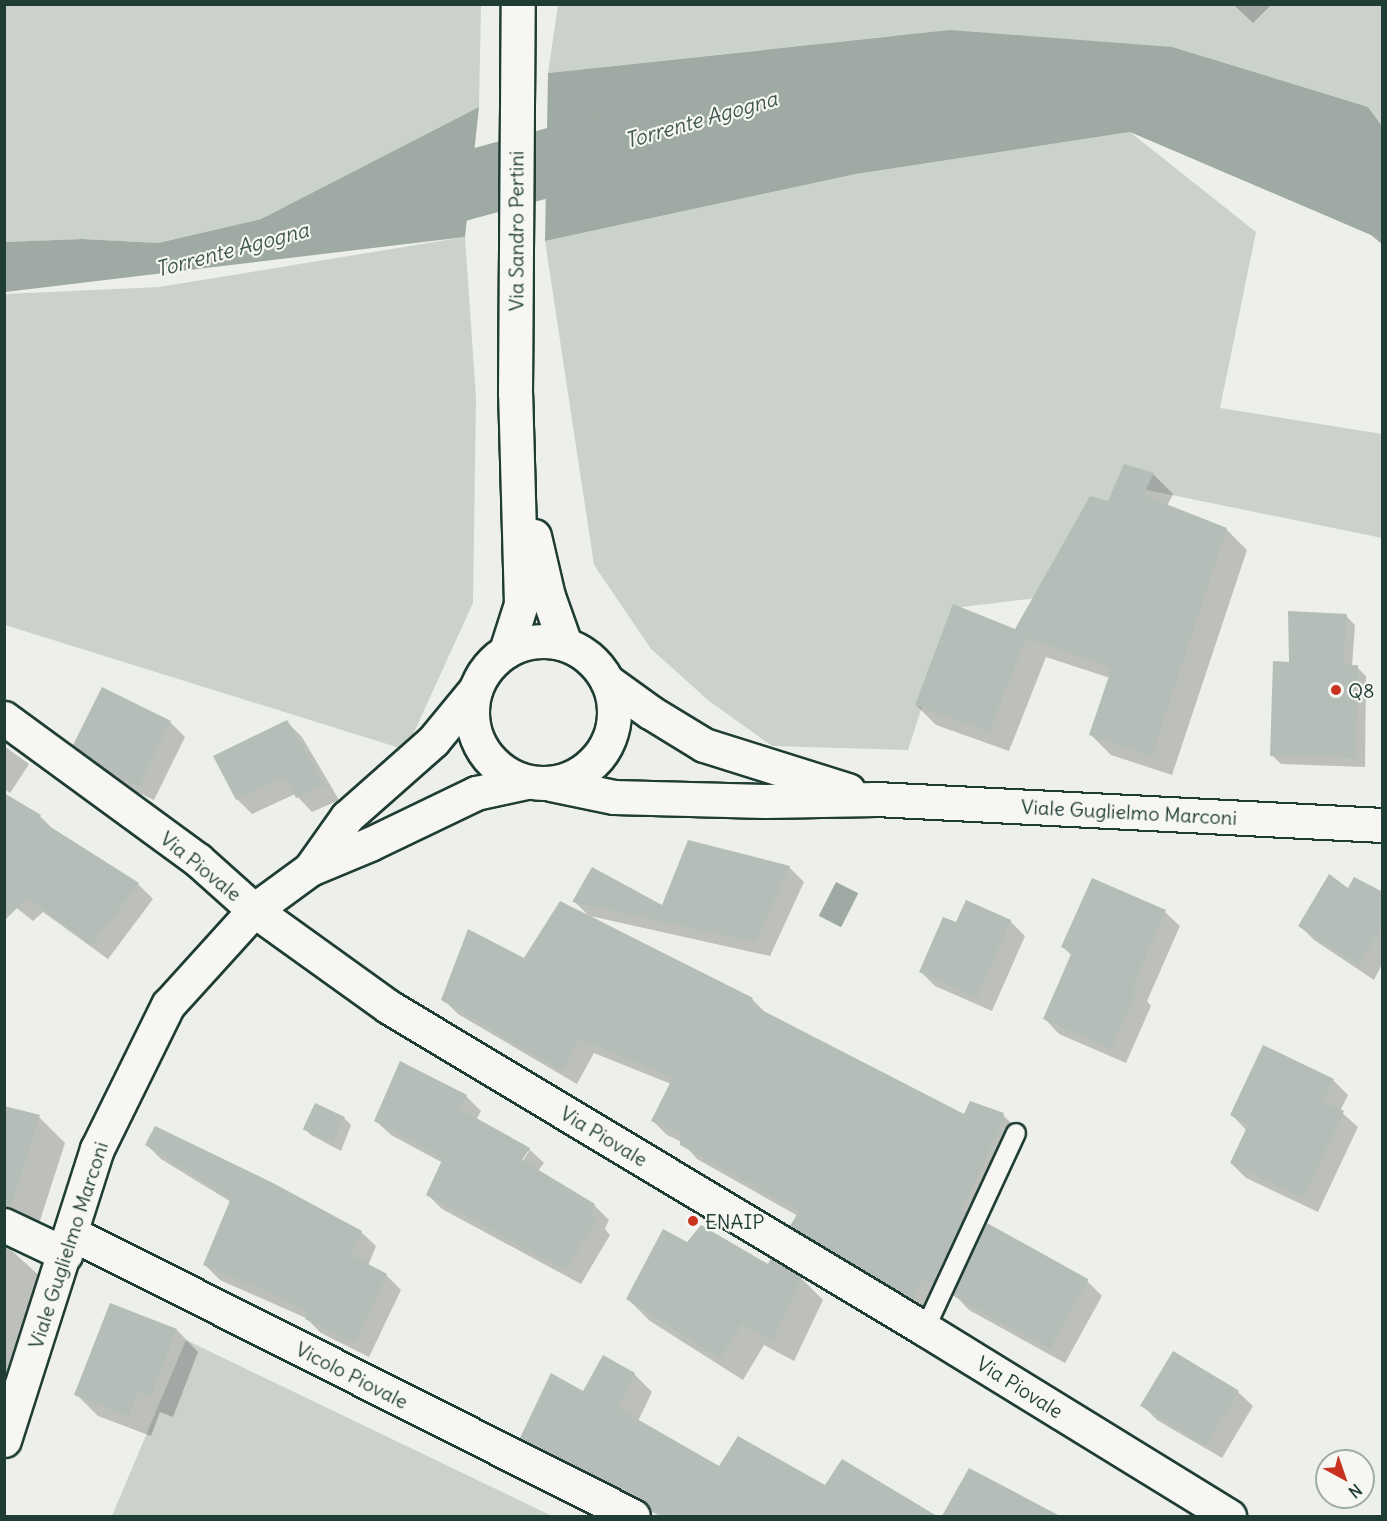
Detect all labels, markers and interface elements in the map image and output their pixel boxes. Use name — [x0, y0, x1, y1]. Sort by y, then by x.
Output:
water label: Torrente Agogna — [622, 86, 780, 154]
street label: Via Sandro Pertini — [504, 151, 528, 311]
water label: Torrente Agogna — [153, 217, 311, 283]
place label: Q8 — [1348, 678, 1375, 702]
marker: Q8 — [1329, 683, 1343, 697]
street label: Viale Guglielmo Marconi — [1020, 794, 1238, 830]
street label: Via Piovale — [156, 826, 246, 906]
street label: Via Piovale — [556, 1101, 652, 1171]
street label: Viale Guglielmo Marconi — [23, 1139, 113, 1351]
place label: ENAIP — [705, 1209, 764, 1233]
marker: ENAIP — [686, 1214, 700, 1228]
street label: Vicolo Piovale — [292, 1336, 412, 1414]
street label: Via Piovale — [972, 1351, 1068, 1423]
north arrow — [1315, 1449, 1375, 1509]
text: N — [1345, 1480, 1366, 1502]

